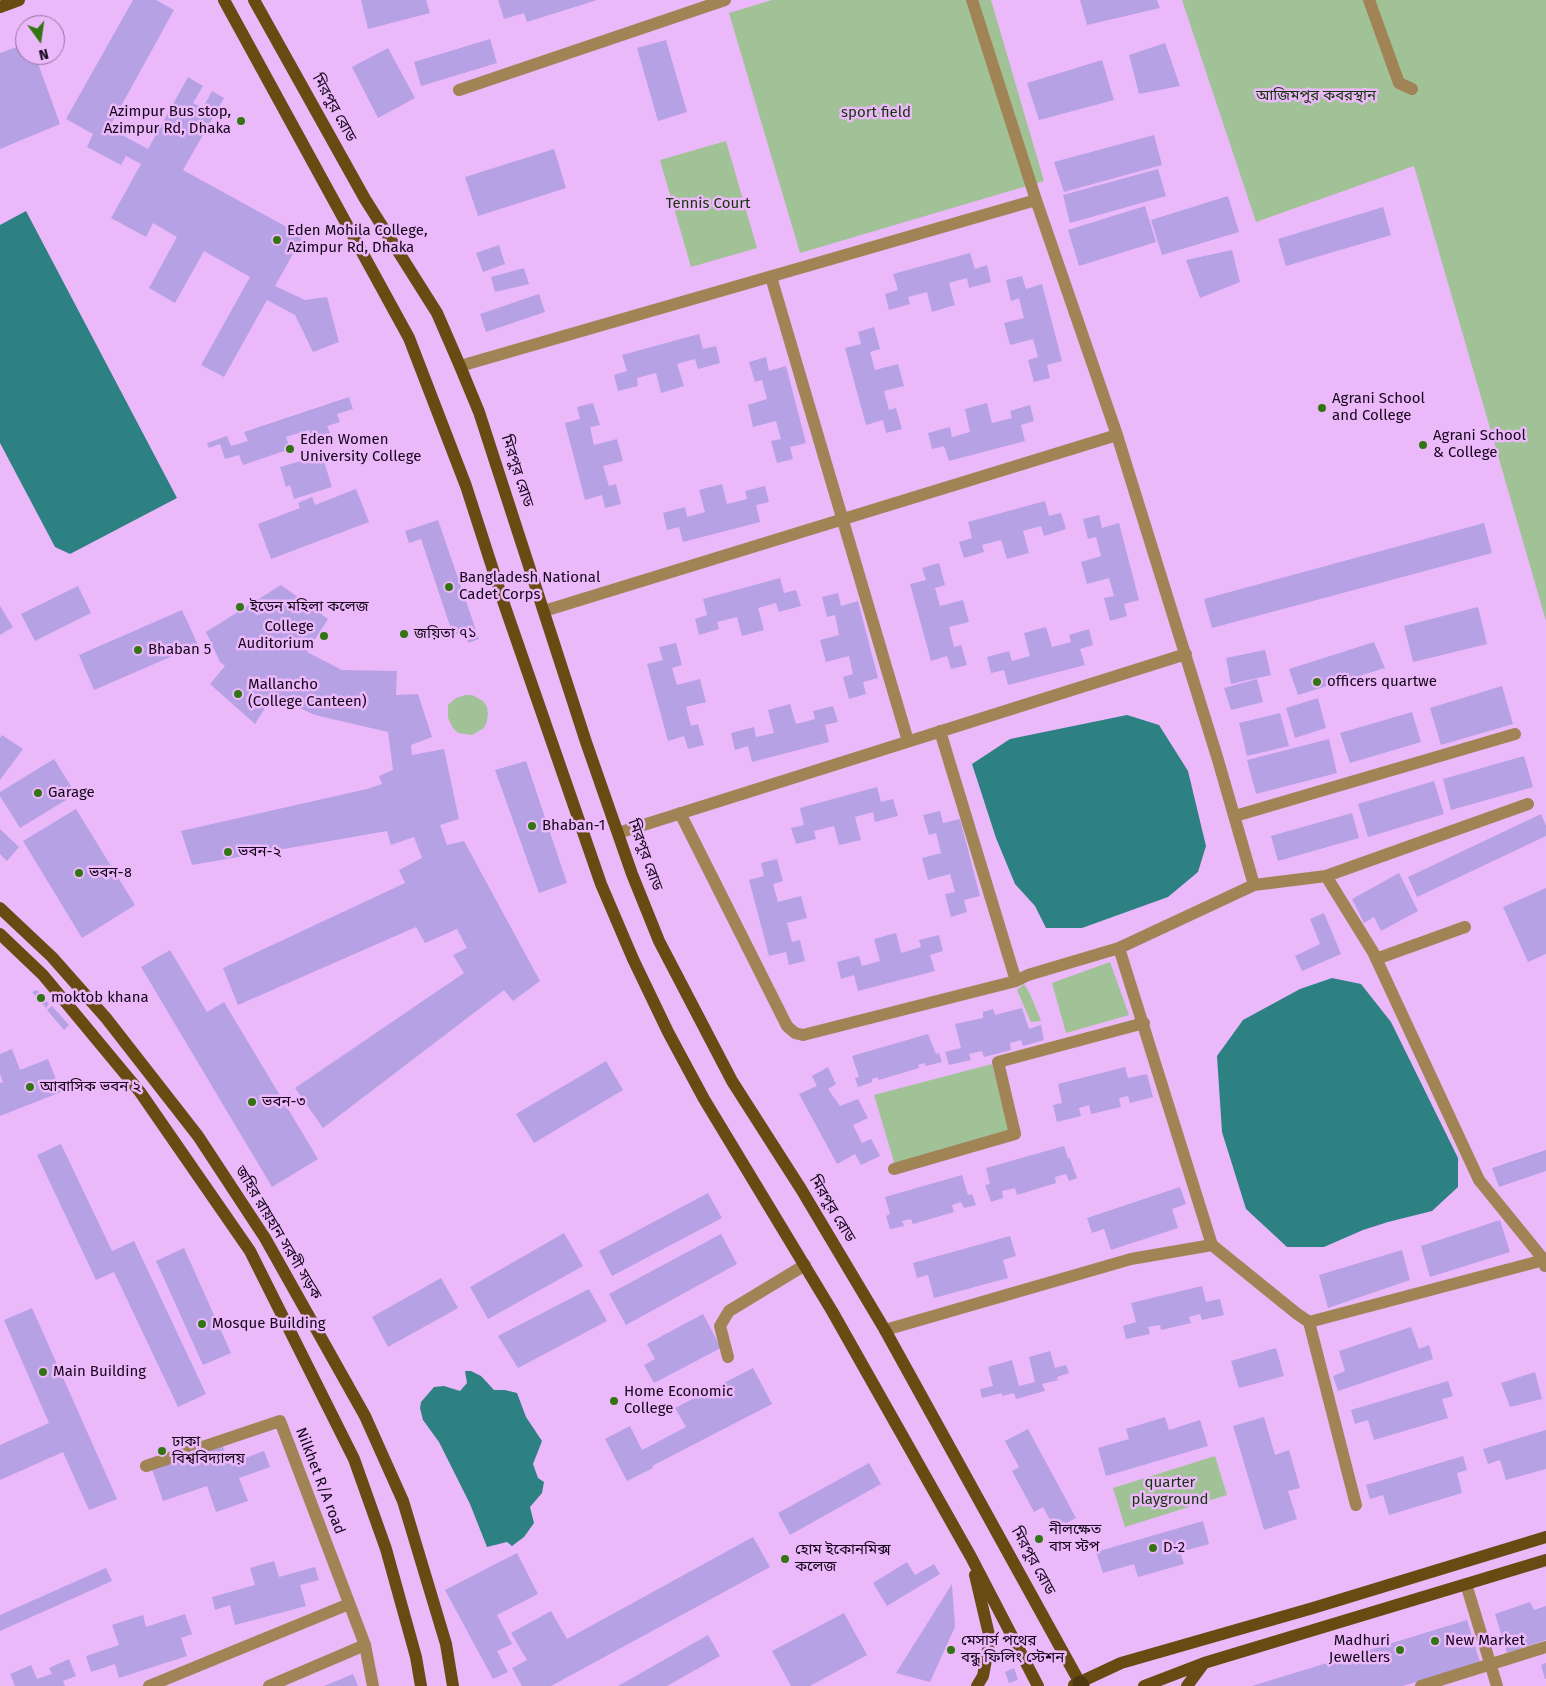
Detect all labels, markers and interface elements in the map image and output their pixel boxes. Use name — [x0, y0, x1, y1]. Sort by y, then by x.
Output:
north arrow — [15, 15, 65, 65]
text: N — [37, 45, 50, 63]
street label: মিরপুর রোড — [308, 71, 360, 145]
park label: আজিমপুর কবরস্থান — [1256, 87, 1376, 105]
place label: Azimpur Bus stop, Azimpur Rd, Dhaka — [104, 103, 231, 138]
park label: sport field — [841, 104, 911, 122]
marker: Azimpur Bus stop, Azimpur Rd, Dhaka — [235, 115, 247, 127]
park label: Tennis Court — [666, 195, 750, 213]
place label: Eden Mohila College, Azimpur Rd, Dhaka — [287, 222, 427, 257]
marker: Eden Mohila College, Azimpur Rd, Dhaka — [271, 234, 283, 246]
place label: Agrani School and College — [1332, 390, 1425, 425]
marker: Agrani School and College — [1316, 402, 1328, 414]
place label: Agrani School & College — [1433, 427, 1526, 462]
place label: Eden Women University College — [300, 431, 421, 466]
street label: মিরপুর রোড — [497, 433, 537, 509]
marker: Agrani School & College — [1417, 439, 1429, 451]
marker: Eden Women University College — [284, 443, 296, 455]
place label: Bangladesh National Cadet Corps — [459, 569, 600, 604]
marker: Bangladesh National Cadet Corps — [443, 581, 455, 593]
place label: ইডেন মহিলা কলেজ — [250, 598, 369, 616]
marker: ইডেন মহিলা কলেজ — [234, 601, 246, 613]
place label: College Auditorium — [238, 618, 314, 653]
place label: জয়িতা ৭১ — [414, 625, 477, 643]
marker: জয়িতা ৭১ — [398, 628, 410, 640]
marker: College Auditorium — [318, 630, 330, 642]
place label: Bhaban 5 — [148, 641, 211, 659]
marker: Bhaban 5 — [132, 644, 144, 656]
place label: officers quartwe — [1327, 673, 1437, 691]
place label: Mallancho (College Canteen) — [248, 676, 367, 711]
marker: officers quartwe — [1311, 676, 1323, 688]
marker: Mallancho (College Canteen) — [232, 688, 244, 700]
place label: Garage — [48, 784, 95, 802]
marker: Garage — [32, 787, 44, 799]
place label: Bhaban-1 — [542, 817, 605, 835]
street label: মিরপুর রোড — [624, 817, 666, 893]
marker: Bhaban-1 — [526, 820, 538, 832]
place label: ভবন-২ — [238, 843, 281, 861]
marker: ভবন-২ — [222, 846, 234, 858]
place label: ভবন-৪ — [89, 864, 132, 882]
marker: ভবন-৪ — [73, 867, 85, 879]
place label: moktob khana — [51, 989, 149, 1007]
marker: moktob khana — [35, 992, 47, 1004]
place label: আবাসিক ভবন ২ — [40, 1078, 141, 1096]
marker: আবাসিক ভবন ২ — [24, 1081, 36, 1093]
place label: ভবন-৩ — [262, 1093, 305, 1111]
marker: ভবন-৩ — [246, 1096, 258, 1108]
street label: জহির রায়হান সরণী সড়ক — [231, 1163, 325, 1303]
street label: মিরপুর রোড — [805, 1172, 859, 1246]
place label: Mosque Building — [212, 1315, 325, 1333]
marker: Mosque Building — [196, 1318, 208, 1330]
place label: Main Building — [53, 1363, 146, 1381]
marker: Main Building — [37, 1366, 49, 1378]
place label: Home Economic College — [624, 1383, 733, 1418]
marker: Home Economic College — [608, 1395, 620, 1407]
street label: Nilkhet R/A road — [291, 1425, 349, 1537]
place label: ঢাকা বিশ্ববিদ্যালয় — [172, 1433, 245, 1468]
marker: ঢাকা বিশ্ববিদ্যালয় — [156, 1445, 168, 1457]
park label: quarter playground — [1132, 1474, 1208, 1509]
place label: নীলক্ষেত বাস স্টপ — [1049, 1521, 1101, 1556]
street label: মিরপুর রোড — [1007, 1524, 1059, 1598]
marker: নীলক্ষেত বাস স্টপ — [1033, 1533, 1045, 1545]
place label: D-2 — [1163, 1539, 1185, 1557]
place label: হোম ইকোনমিক্স কলেজ — [795, 1541, 891, 1576]
marker: D-2 — [1147, 1542, 1159, 1554]
marker: হোম ইকোনমিক্স কলেজ — [779, 1553, 791, 1565]
place label: মেসার্স পথের বন্ধু ফিলিং স্টেশন — [961, 1632, 1064, 1667]
place label: Madhuri Jewellers — [1329, 1632, 1390, 1667]
place label: New Market — [1445, 1632, 1525, 1650]
marker: New Market — [1429, 1635, 1441, 1647]
marker: মেসার্স পথের বন্ধু ফিলিং স্টেশন — [945, 1644, 957, 1656]
marker: Madhuri Jewellers — [1394, 1644, 1406, 1656]

